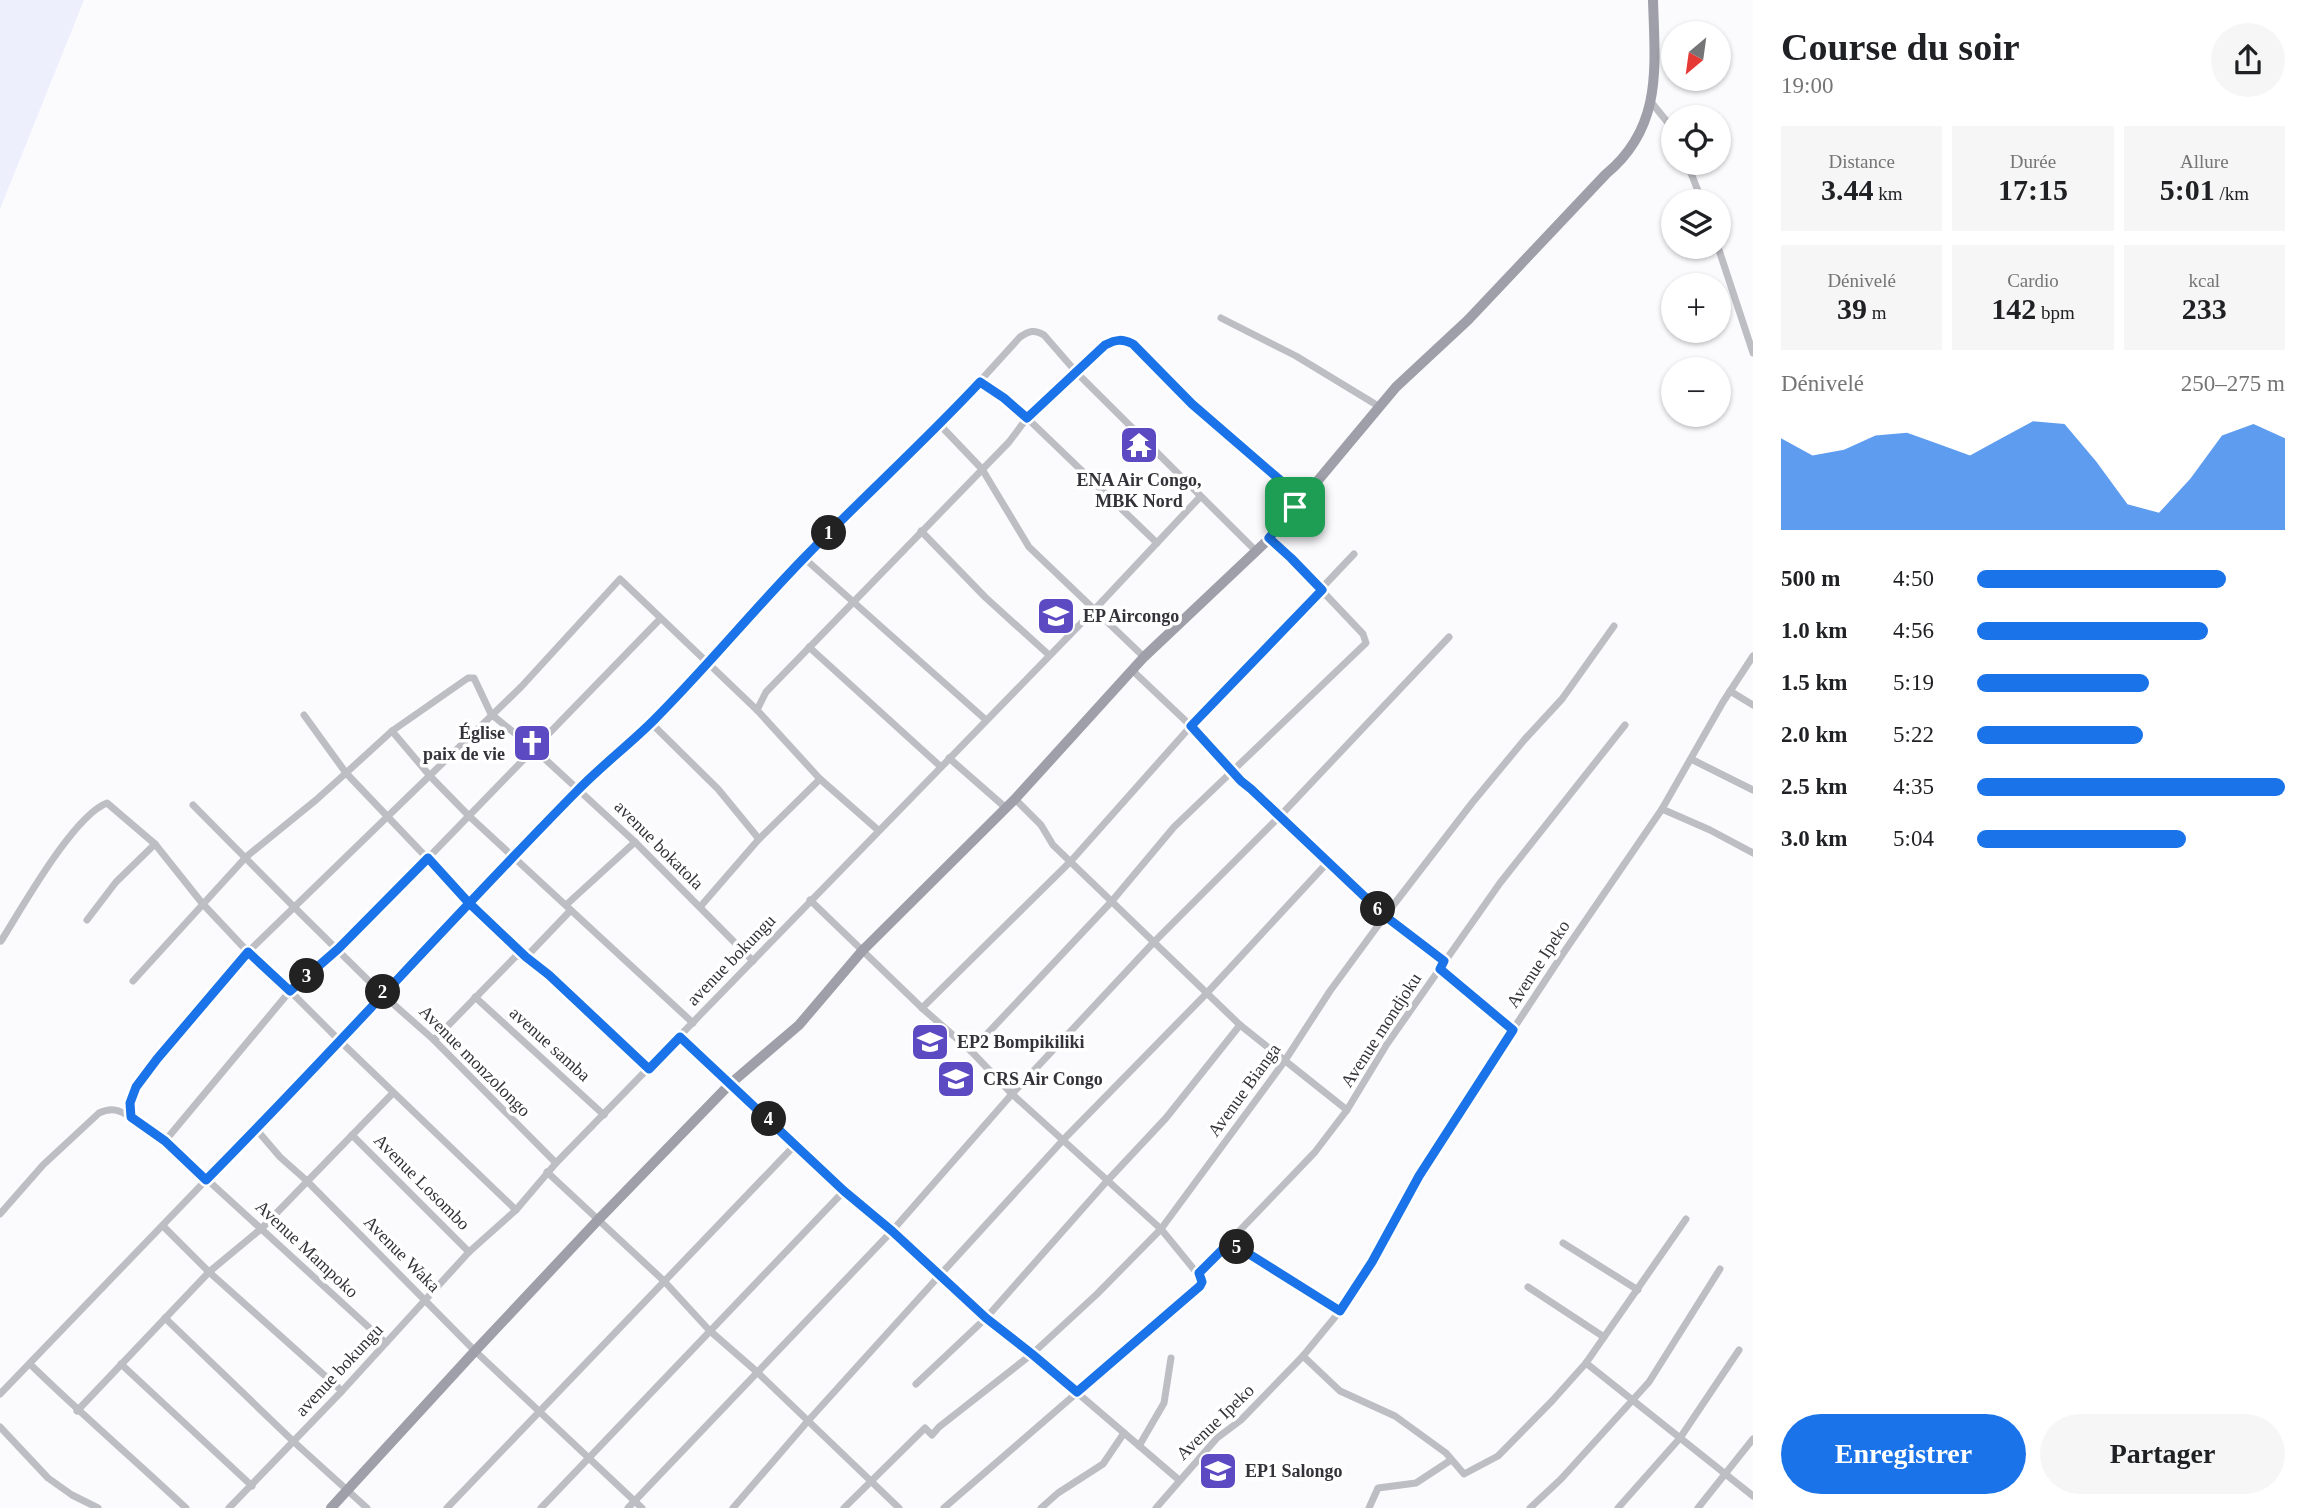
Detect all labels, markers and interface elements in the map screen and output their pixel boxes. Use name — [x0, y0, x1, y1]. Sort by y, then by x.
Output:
north arrow — [1661, 21, 1731, 91]
map controls — [1661, 21, 1731, 427]
button: share — [2211, 23, 2285, 97]
text: Course du soir — [1781, 26, 2020, 68]
text: 19:00 — [1781, 73, 1833, 98]
button: locate — [1661, 105, 1731, 175]
text: Distance — [1828, 151, 1895, 172]
text: Durée — [2010, 151, 2056, 172]
text: Allure — [2180, 151, 2229, 172]
text: 3.44 — [1821, 173, 1873, 206]
text: 17:15 — [1998, 173, 2068, 206]
text: 5:01 — [2160, 173, 2215, 206]
text: km — [1873, 183, 1902, 204]
text: /km — [2215, 183, 2249, 204]
button: layers — [1661, 189, 1731, 259]
text: Dénivelé — [1827, 270, 1896, 291]
text: Cardio — [2007, 270, 2059, 291]
text: kcal — [2188, 270, 2220, 291]
button: + — [1661, 273, 1731, 343]
text: 39 — [1837, 292, 1867, 325]
text: 142 — [1991, 292, 2036, 325]
text: 233 — [2182, 292, 2227, 325]
text: m — [1867, 302, 1886, 323]
text: bpm — [2036, 302, 2075, 323]
button: − — [1661, 357, 1731, 427]
text: Dénivelé — [1781, 371, 1864, 396]
text: 250–275 m — [2181, 371, 2285, 396]
temple icon: ENA Air Congo, MBK Nord — [1118, 424, 1160, 466]
place label: ENA Air Congo, MBK Nord — [1076, 470, 1202, 511]
pin — [1265, 477, 1325, 537]
icon: arrive — [1276, 488, 1314, 526]
pin: 1 — [812, 516, 846, 550]
text: 1 — [824, 522, 833, 543]
text: 500 m — [1781, 566, 1840, 591]
text: 4:50 — [1893, 566, 1934, 591]
school or university icon: EP Aircongo — [1035, 595, 1077, 637]
place label: EP Aircongo — [1083, 606, 1179, 626]
text: 1.0 km — [1781, 618, 1847, 643]
text: 4:56 — [1893, 618, 1934, 643]
text: 1.5 km — [1781, 670, 1847, 695]
text: 5:19 — [1893, 670, 1934, 695]
place label: Église paix de vie — [423, 722, 505, 764]
church icon: Église paix de vie — [511, 722, 553, 764]
text: 2.0 km — [1781, 722, 1847, 747]
text: 5:22 — [1893, 722, 1934, 747]
text: 2.5 km — [1781, 774, 1847, 799]
text: 4:35 — [1893, 774, 1934, 799]
street label: avenue bokatola — [610, 796, 708, 894]
text: 3.0 km — [1781, 826, 1847, 851]
text: 5:04 — [1893, 826, 1934, 851]
pin: 6 — [1360, 892, 1396, 926]
text: 6 — [1373, 898, 1382, 919]
street label: avenue bokungu — [683, 910, 779, 1010]
street label: Avenue Ipeko — [1502, 917, 1574, 1011]
pin: 3 — [290, 958, 324, 993]
text: 3 — [302, 965, 311, 986]
street label: Avenue mondjoku — [1337, 969, 1425, 1091]
pin: 2 — [366, 974, 400, 1010]
text: 2 — [378, 981, 387, 1002]
street label: Avenue monzolongo — [415, 1001, 535, 1121]
street label: avenue samba — [506, 1003, 594, 1085]
school or university icon: EP2 Bompikiliki — [909, 1021, 951, 1063]
place label: EP2 Bompikiliki — [957, 1032, 1085, 1052]
street label: Avenue Bianga — [1204, 1040, 1284, 1140]
school or university icon: CRS Air Congo — [935, 1058, 977, 1100]
place label: CRS Air Congo — [983, 1069, 1103, 1089]
pin: 4 — [752, 1102, 786, 1136]
text: 4 — [764, 1108, 773, 1129]
street label: Avenue Losombo — [370, 1130, 474, 1234]
street label: Avenue Mampoko — [251, 1196, 363, 1302]
street label: Avenue Waka — [360, 1212, 444, 1296]
pin: 5 — [1220, 1230, 1254, 1264]
text: 5 — [1232, 1236, 1241, 1257]
street label: avenue bokungu — [291, 1320, 387, 1420]
street label: Avenue Ipeko — [1172, 1380, 1258, 1464]
button: Enregistrer — [1781, 1414, 2026, 1494]
button: Partager — [2040, 1414, 2285, 1494]
school or university icon: EP1 Salongo — [1197, 1450, 1239, 1492]
place label: EP1 Salongo — [1245, 1461, 1343, 1481]

